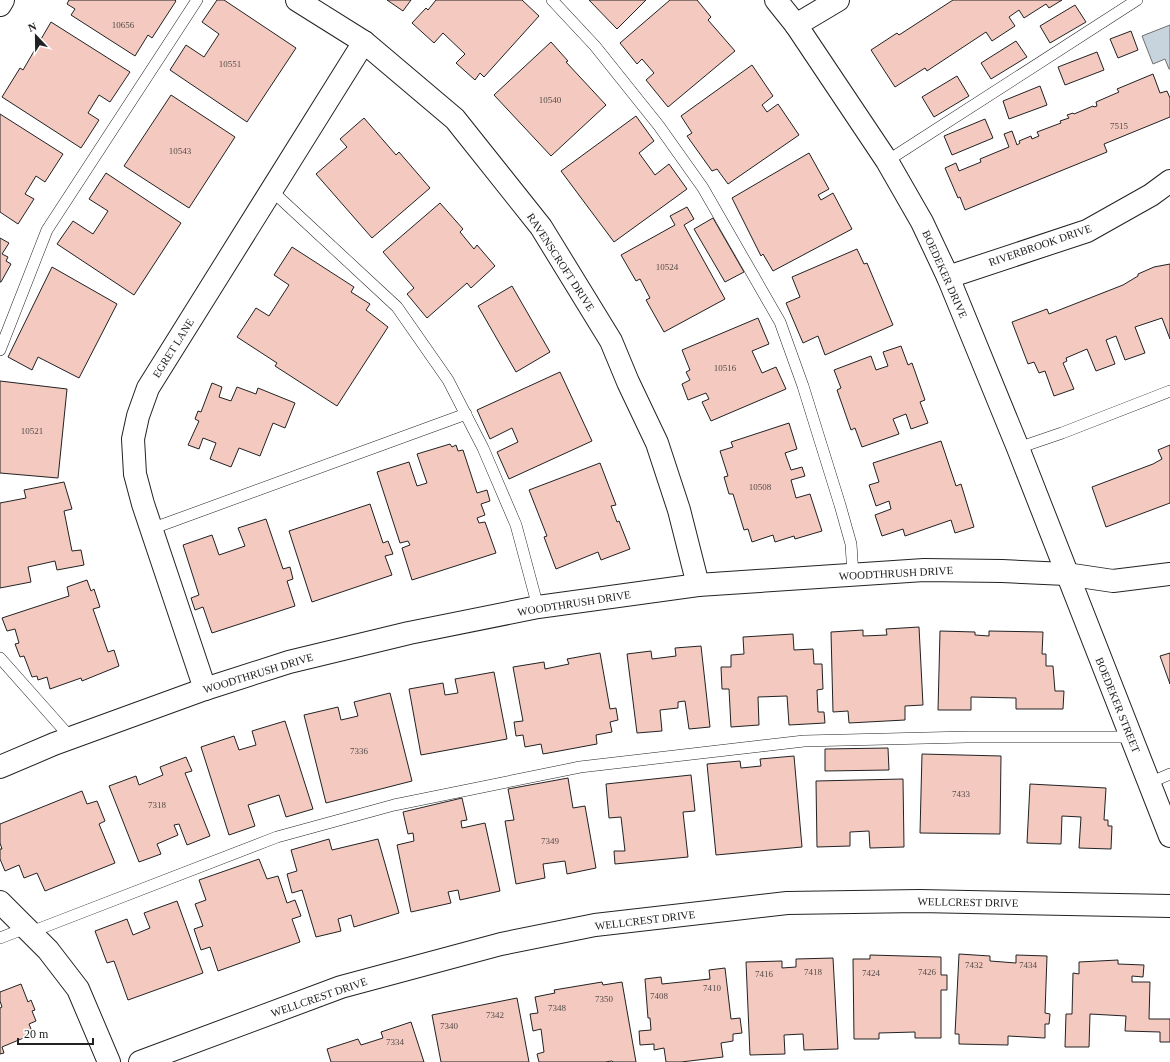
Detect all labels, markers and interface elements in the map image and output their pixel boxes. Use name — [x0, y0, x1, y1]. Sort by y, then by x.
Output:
north arrow — [16, 16, 56, 56]
text: N — [26, 20, 38, 34]
house number: 10656 — [112, 20, 135, 30]
house number: 10551 — [219, 59, 241, 69]
house number: 10540 — [539, 95, 562, 105]
house number: 7515 — [1110, 121, 1129, 131]
house number: 10543 — [169, 146, 192, 156]
street label: RAVENSCROFT DRIVE — [525, 211, 597, 313]
street label: RIVERBROOK DRIVE — [987, 222, 1093, 268]
street label: BOEDEKER DRIVE — [920, 228, 970, 320]
house number: 10524 — [656, 262, 679, 272]
street label: EGRET LANE — [150, 316, 196, 380]
house number: 10516 — [714, 363, 737, 373]
house number: 10521 — [21, 426, 43, 436]
house number: 10508 — [749, 482, 772, 492]
street label: WOODTHRUSH DRIVE — [838, 564, 954, 582]
street label: WOODTHRUSH DRIVE — [516, 588, 632, 618]
street label: WOODTHRUSH DRIVE — [201, 650, 315, 695]
street label: BOEDEKER STREET — [1093, 656, 1143, 755]
house number: 7336 — [350, 746, 369, 756]
house number: 7433 — [952, 789, 971, 799]
house number: 7318 — [148, 800, 167, 810]
house number: 7349 — [541, 836, 560, 846]
street label: WELLCREST DRIVE — [917, 895, 1019, 909]
street label: WELLCREST DRIVE — [594, 908, 696, 932]
house number: 7432 — [965, 960, 983, 970]
house number: 7434 — [1019, 960, 1038, 970]
house number: 7418 — [804, 967, 823, 977]
house number: 7426 — [918, 967, 937, 977]
house number: 7424 — [862, 968, 881, 978]
house number: 7416 — [755, 969, 774, 979]
street label: WELLCREST DRIVE — [269, 975, 369, 1019]
house number: 7410 — [703, 983, 722, 993]
house number: 7408 — [650, 991, 669, 1001]
house number: 7350 — [595, 994, 614, 1004]
house number: 7348 — [548, 1003, 567, 1013]
house number: 7342 — [486, 1010, 504, 1020]
scale bar — [18, 1020, 93, 1046]
house number: 7340 — [440, 1021, 459, 1031]
text: 20 m — [24, 1027, 49, 1041]
house number: 7334 — [386, 1037, 405, 1047]

